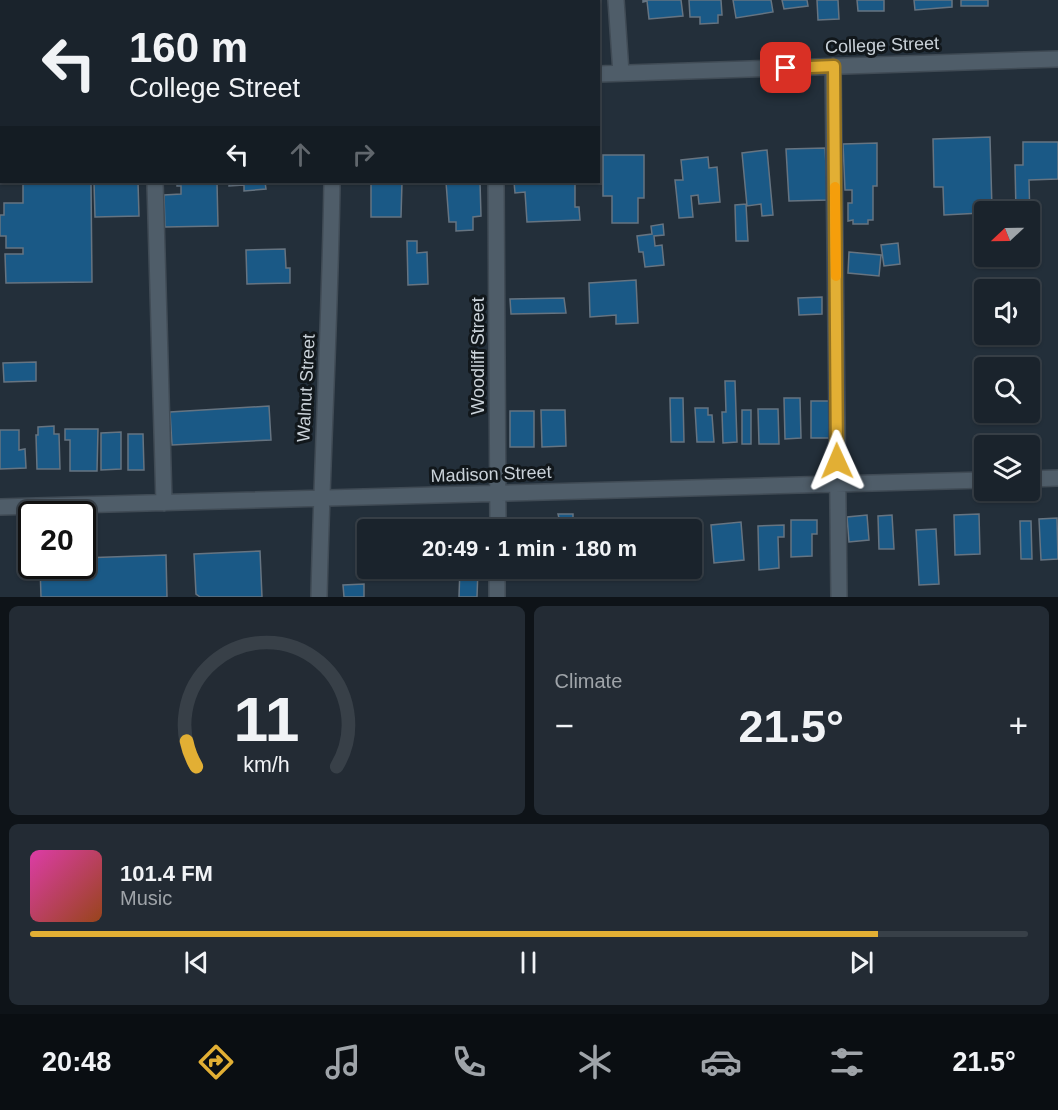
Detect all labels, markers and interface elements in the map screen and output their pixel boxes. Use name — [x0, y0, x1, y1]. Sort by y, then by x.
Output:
icon: left — [30, 24, 108, 102]
text: 160 m — [129, 24, 248, 71]
street label: College Street — [825, 33, 939, 57]
pin — [760, 42, 811, 93]
icon: arrive — [769, 51, 802, 84]
text: College Street — [129, 73, 300, 103]
icon: left — [221, 138, 254, 171]
icon: ahead — [284, 138, 317, 171]
icon: right — [347, 138, 380, 171]
north arrow — [974, 201, 1040, 267]
map controls — [974, 201, 1040, 501]
button: sound — [974, 279, 1040, 345]
street label: Woodliff Street — [468, 297, 488, 415]
street label: Walnut Street — [293, 333, 319, 443]
button: search — [974, 357, 1040, 423]
position arrow — [805, 429, 869, 493]
button: layers — [974, 435, 1040, 501]
street label: Madison Street — [430, 462, 552, 486]
speed limit sign: 20 — [18, 501, 96, 579]
text: 20:49 · 1 min · 180 m — [422, 536, 637, 561]
text: Climate — [555, 670, 622, 692]
text: 11 — [234, 685, 300, 754]
text: 21.5° — [738, 701, 844, 752]
text: − — [555, 707, 574, 744]
text: + — [1009, 707, 1028, 744]
text: km/h — [244, 754, 290, 778]
text: 101.4 FM — [120, 861, 213, 886]
text: Music — [120, 887, 172, 909]
icon: previous — [180, 946, 213, 979]
icon: pause — [512, 946, 545, 979]
icon: next — [845, 946, 878, 979]
icon: directions — [195, 1041, 237, 1083]
icon: music — [322, 1041, 364, 1083]
icon: phone — [448, 1041, 490, 1083]
icon: climate — [574, 1041, 616, 1083]
icon: car — [700, 1041, 742, 1083]
icon: filters — [826, 1041, 868, 1083]
text: 20:48 — [42, 1047, 111, 1077]
text: 21.5° — [952, 1047, 1016, 1077]

